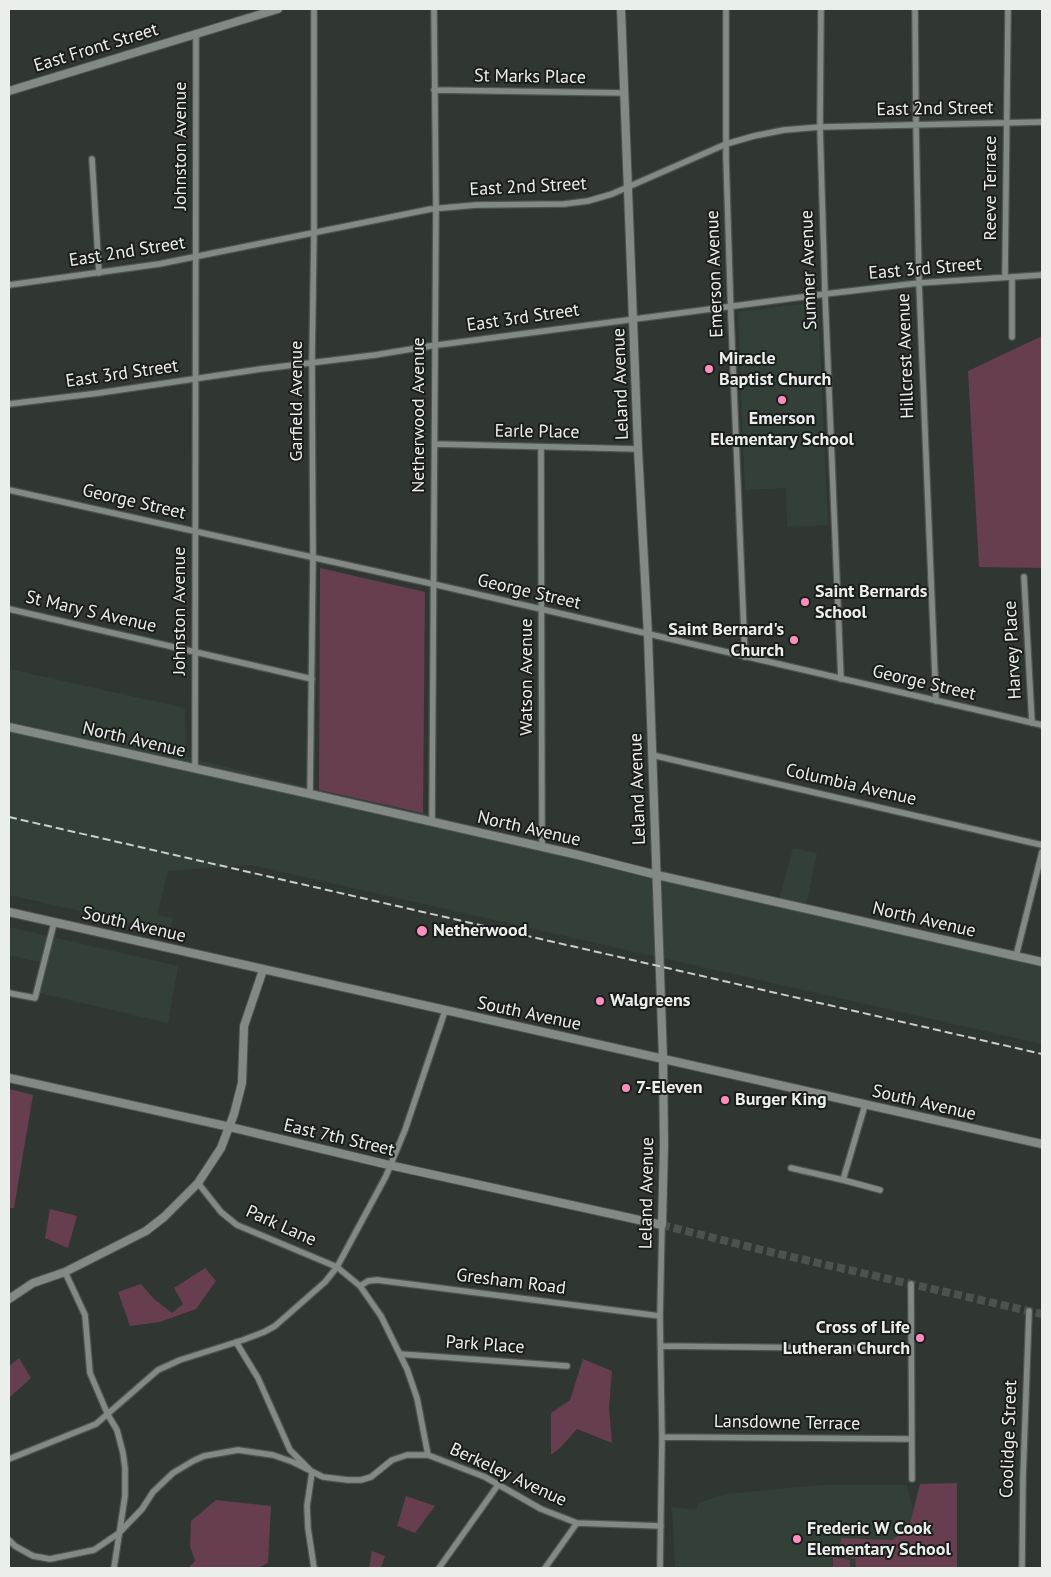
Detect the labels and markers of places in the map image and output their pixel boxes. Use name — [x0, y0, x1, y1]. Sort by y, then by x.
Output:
place label: Miracle Baptist Church — [719, 348, 831, 390]
marker: Miracle Baptist Church — [703, 363, 715, 375]
marker: Emerson Elementary School — [776, 394, 788, 406]
place label: Emerson Elementary School — [710, 408, 854, 450]
place label: Saint Bernards School — [815, 581, 927, 624]
marker: Saint Bernards School — [799, 596, 811, 608]
place label: Saint Bernard's Church — [668, 619, 784, 662]
marker: Saint Bernard's Church — [788, 634, 800, 646]
place label: Netherwood — [433, 920, 527, 942]
marker: Netherwood — [415, 924, 429, 938]
place label: Walgreens — [610, 990, 690, 1012]
marker: Walgreens — [594, 995, 606, 1007]
place label: 7-Eleven — [636, 1077, 703, 1099]
marker: 7-Eleven — [620, 1082, 632, 1094]
place label: Burger King — [735, 1089, 827, 1111]
marker: Burger King — [719, 1094, 731, 1106]
place label: Cross of Life Lutheran Church — [783, 1317, 910, 1360]
marker: Cross of Life Lutheran Church — [914, 1332, 926, 1344]
place label: Frederic W Cook Elementary School — [807, 1518, 951, 1560]
marker: Frederic W Cook Elementary School — [791, 1533, 803, 1545]

